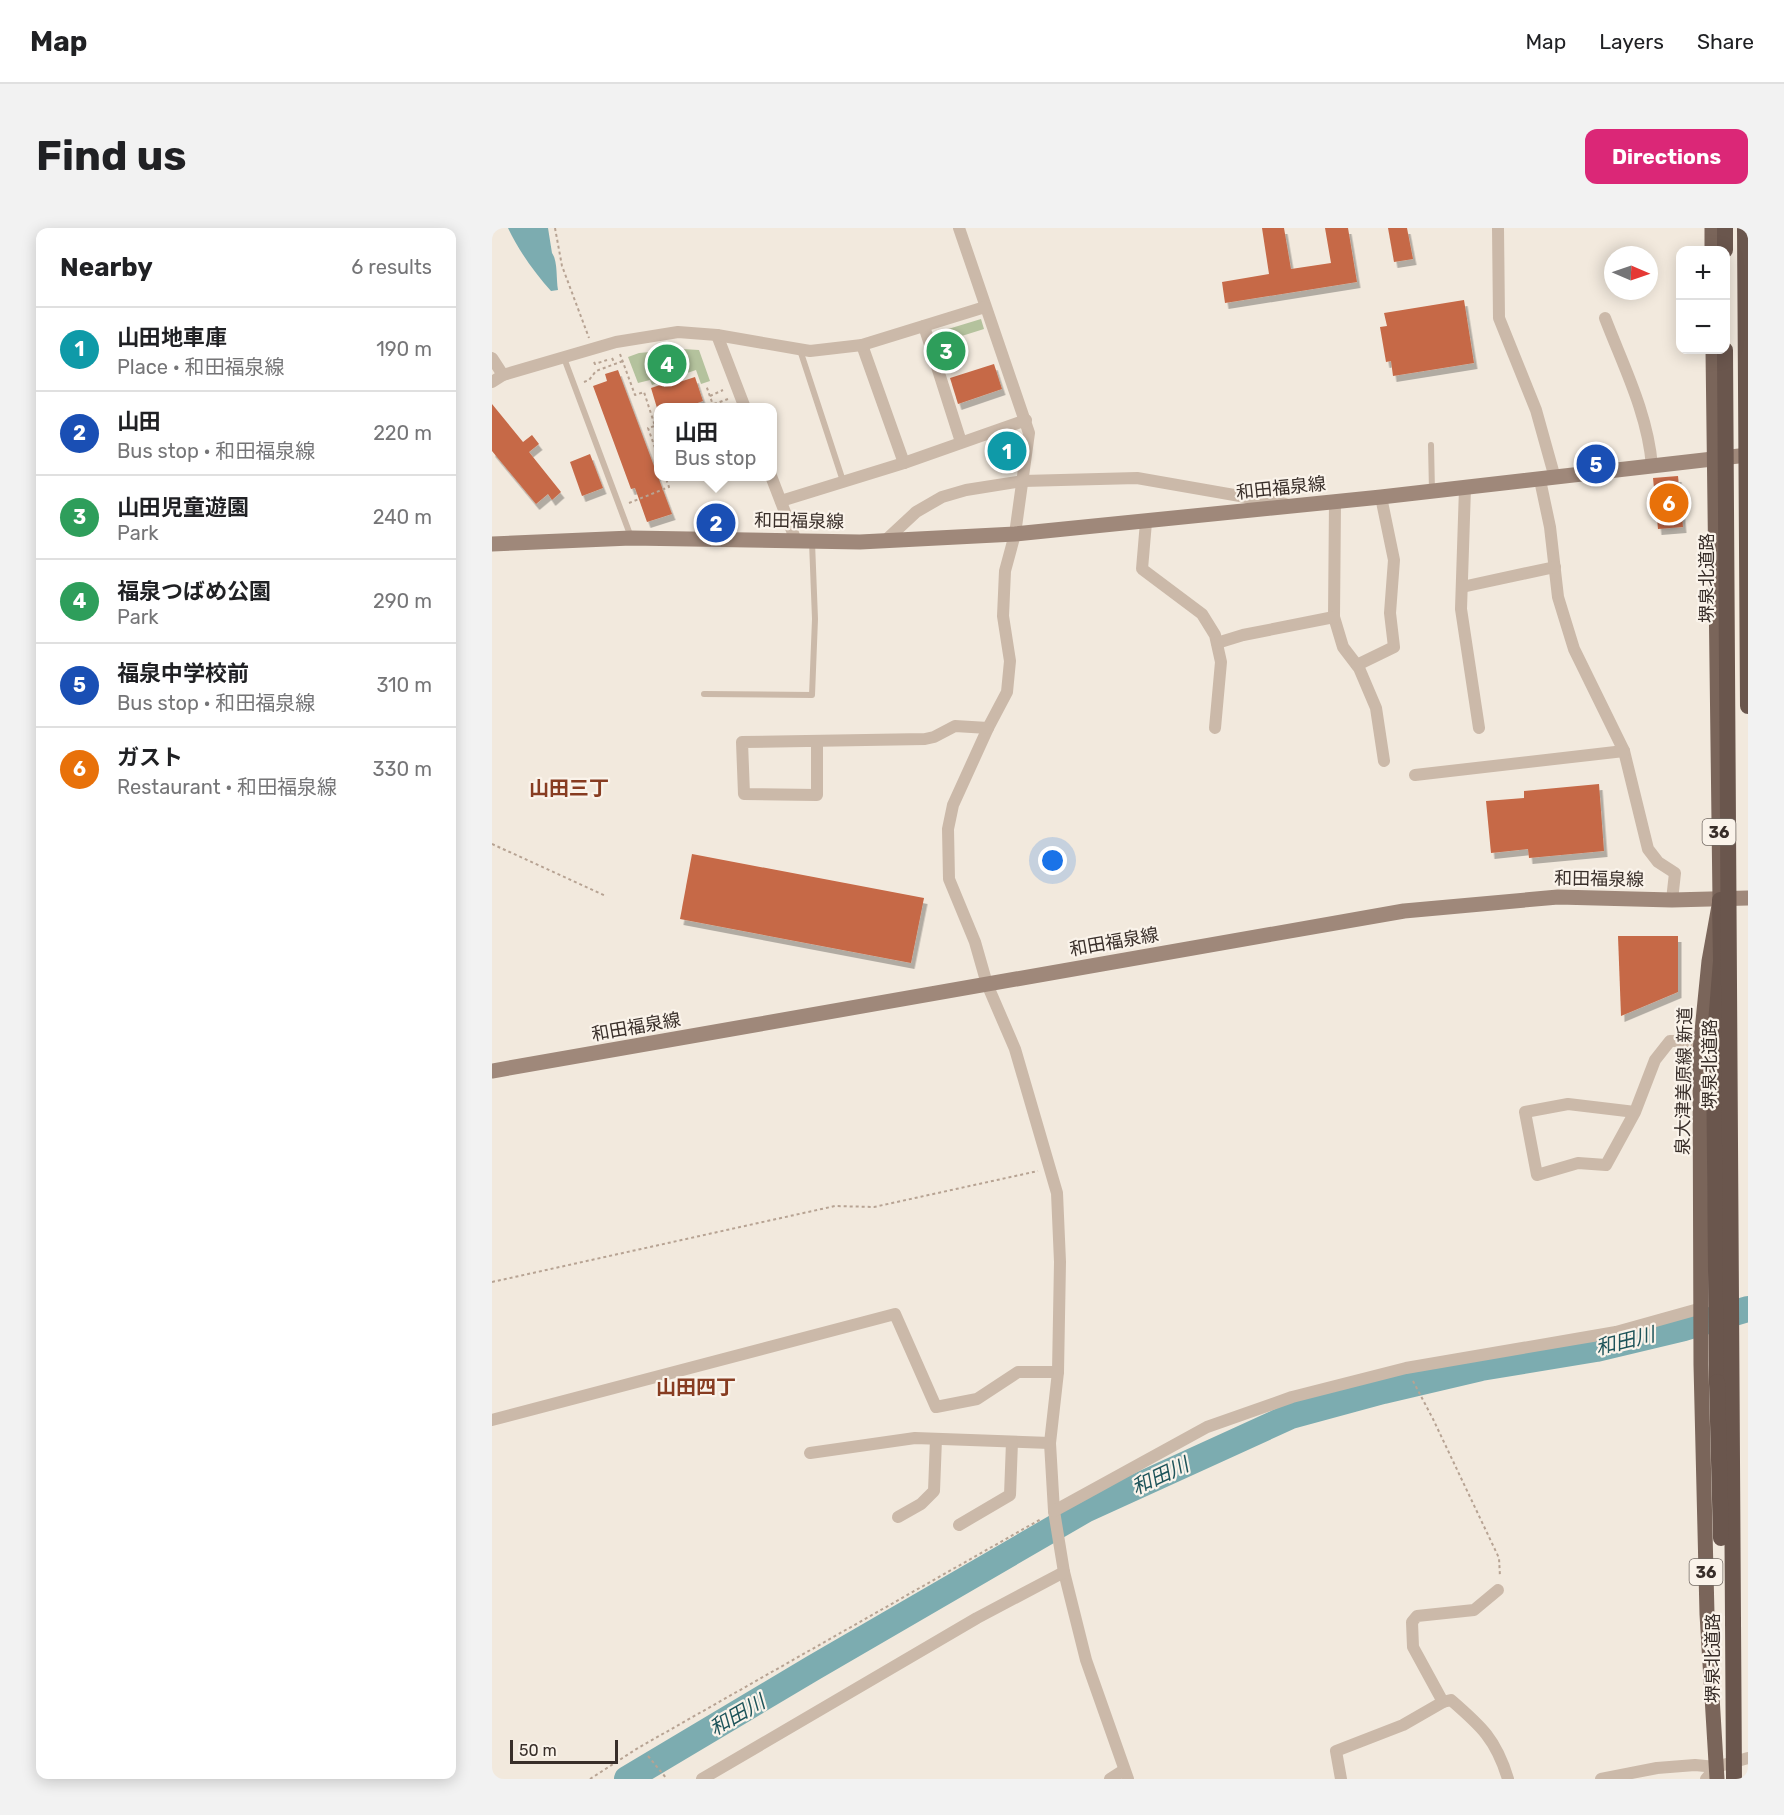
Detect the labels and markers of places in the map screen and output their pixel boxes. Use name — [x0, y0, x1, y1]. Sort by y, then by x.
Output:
pin: 3 — [926, 328, 966, 374]
pin: 4 — [648, 342, 687, 386]
pin: 1 — [988, 428, 1026, 474]
pin: 5 — [1576, 442, 1616, 486]
pin: 6 — [1650, 480, 1688, 526]
pin: 2 — [696, 500, 736, 546]

